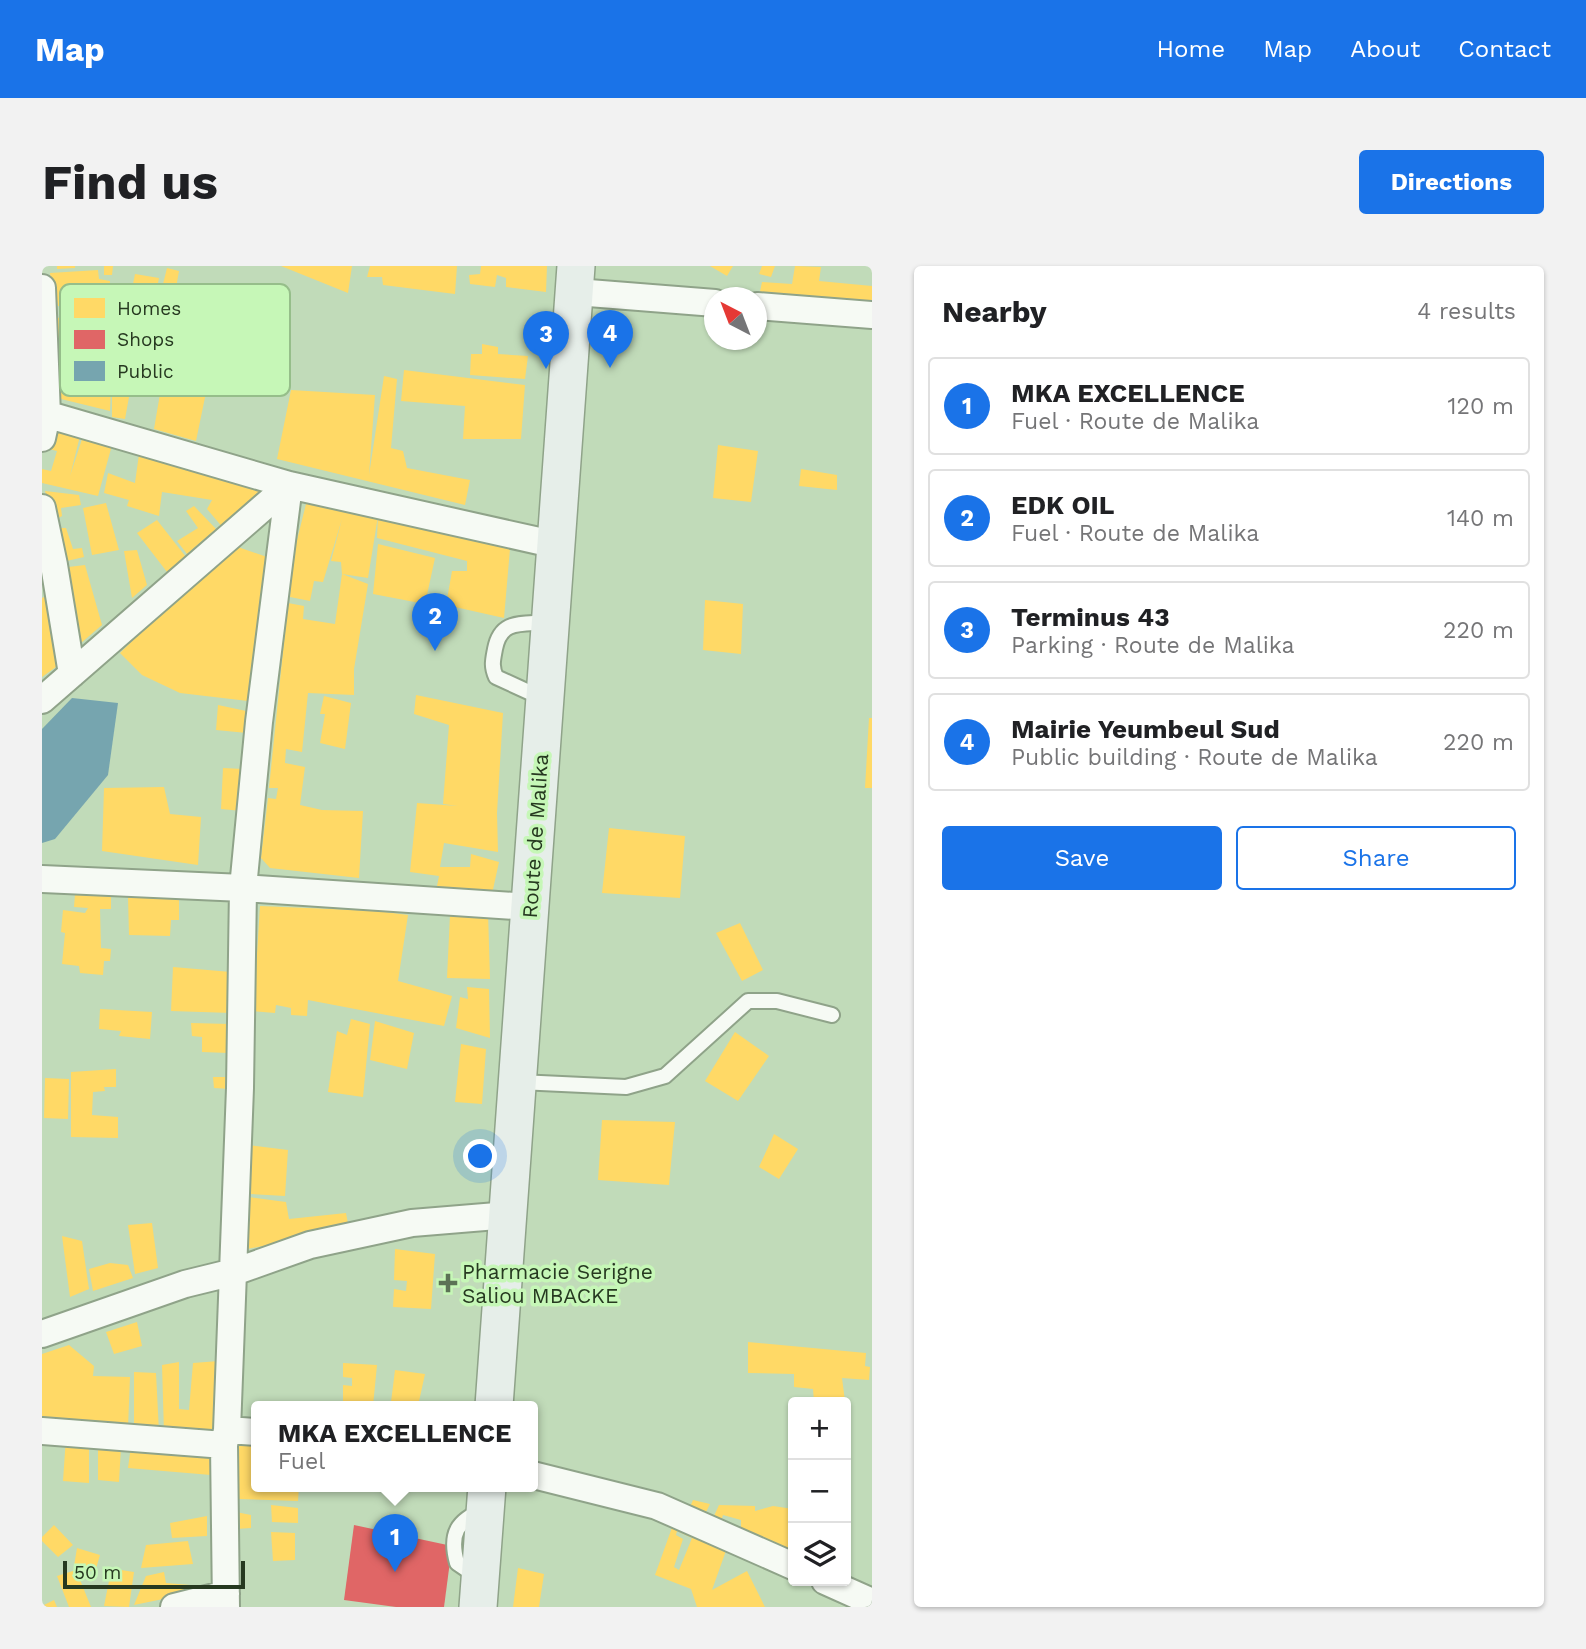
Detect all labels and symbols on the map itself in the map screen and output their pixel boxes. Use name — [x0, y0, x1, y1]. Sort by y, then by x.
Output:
legend — [60, 284, 290, 396]
north arrow — [704, 287, 767, 350]
text: Homes — [117, 297, 181, 320]
pin: 4 — [587, 310, 633, 368]
pin: 3 — [523, 311, 569, 369]
text: Shops — [117, 328, 174, 351]
text: Public — [117, 360, 174, 383]
pin: 2 — [412, 593, 458, 651]
street label: Route de Malika — [517, 753, 553, 919]
your location — [463, 1139, 497, 1173]
place label: Pharmacie Serigne Saliou MBACKE — [462, 1259, 653, 1308]
marker: Pharmacie Serigne Saliou MBACKE — [440, 1275, 456, 1291]
pin: 1 — [372, 1514, 418, 1572]
scale bar — [63, 1558, 245, 1590]

